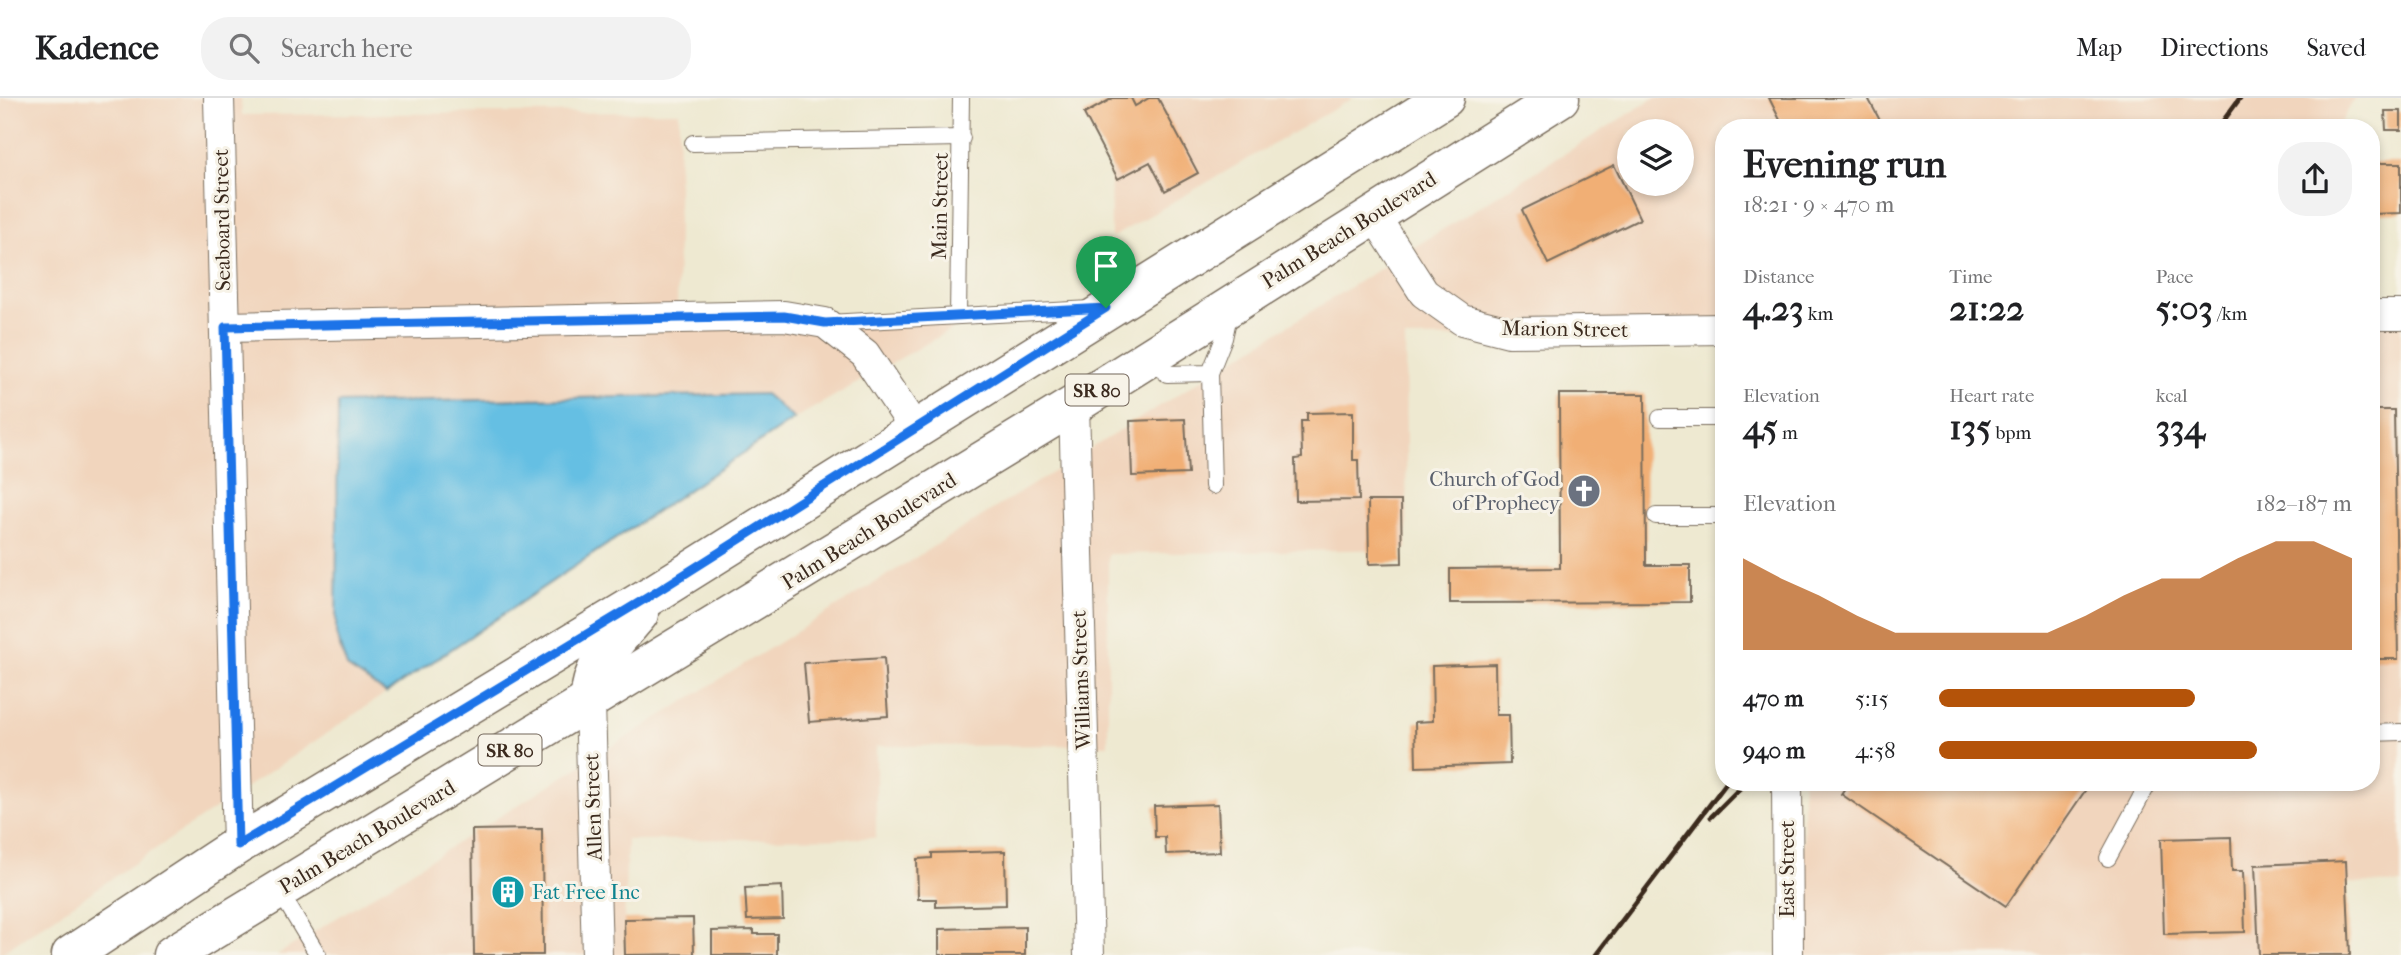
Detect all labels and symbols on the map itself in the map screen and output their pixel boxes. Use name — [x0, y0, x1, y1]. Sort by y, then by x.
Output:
street label: Seaboard Street — [209, 148, 235, 291]
street label: Main Street — [927, 152, 953, 260]
street label: Palm Beach Boulevard — [1257, 166, 1441, 293]
pin — [1076, 236, 1136, 308]
street label: Marion Street — [1502, 316, 1629, 342]
road number: SR 80 — [1066, 374, 1128, 406]
street label: Palm Beach Boulevard — [777, 467, 961, 594]
place label: Church of God of Prophecy — [1429, 467, 1561, 515]
church icon: Church of God of Prophecy — [1565, 472, 1603, 510]
street label: Williams Street — [1067, 609, 1095, 751]
road number: SR 80 — [478, 734, 542, 765]
street label: Allen Street — [579, 752, 607, 862]
street label: Palm Beach Boulevard — [275, 775, 460, 899]
street label: East Street — [1775, 820, 1799, 918]
building icon: Fat Free Inc — [489, 873, 527, 911]
place label: Fat Free Inc — [532, 880, 640, 904]

